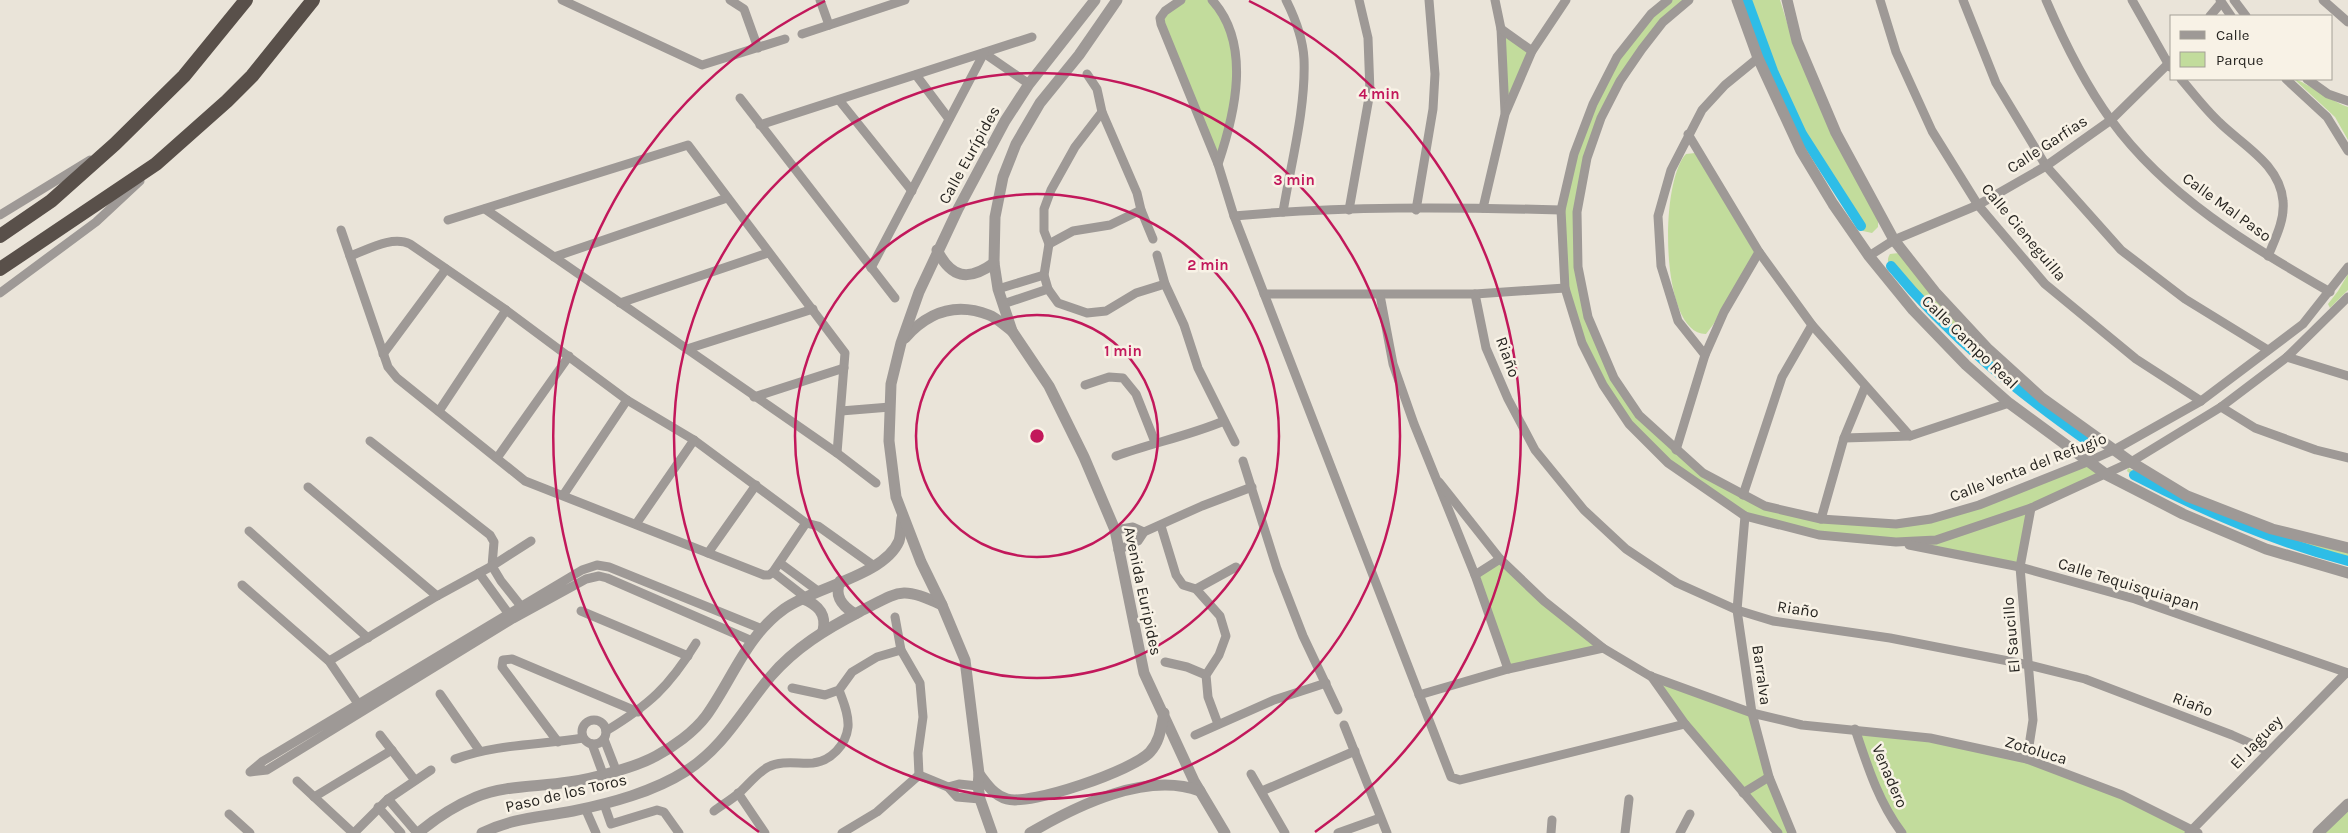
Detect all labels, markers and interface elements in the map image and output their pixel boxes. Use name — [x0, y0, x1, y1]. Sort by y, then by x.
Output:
legend — [2170, 15, 2333, 80]
text: Calle — [2216, 26, 2250, 44]
text: Parque — [2216, 51, 2264, 69]
text: 4 min — [1358, 85, 1400, 103]
street label: Calle Eurípides — [934, 103, 1004, 207]
street label: Calle Garfias — [2003, 111, 2091, 177]
street label: Calle Mal Paso — [2179, 168, 2275, 246]
text: 3 min — [1273, 171, 1315, 189]
street label: Calle Cieneguilla — [1978, 179, 2070, 285]
text: 2 min — [1187, 256, 1229, 274]
street label: Calle Campo Real — [1918, 291, 2022, 393]
street label: Riaño — [1492, 334, 1524, 380]
text: 1 min — [1104, 342, 1142, 360]
centre of rings — [1028, 427, 1046, 445]
street label: Calle Venta del Refugio — [1947, 428, 2109, 506]
street label: Avenida Euripides — [1120, 525, 1166, 657]
street label: Calle Tequisquiapan — [2056, 553, 2202, 615]
street label: Riaño — [1776, 596, 1820, 622]
street label: El Saucillo — [1998, 596, 2024, 674]
street label: Barralva — [1748, 644, 1776, 706]
street label: Riaño — [2170, 688, 2216, 720]
street label: El Jaguey — [2226, 711, 2286, 773]
street label: Zotoluca — [2003, 732, 2069, 768]
street label: Venadero — [1868, 741, 1912, 811]
street label: Paso de los Toros — [503, 770, 629, 816]

